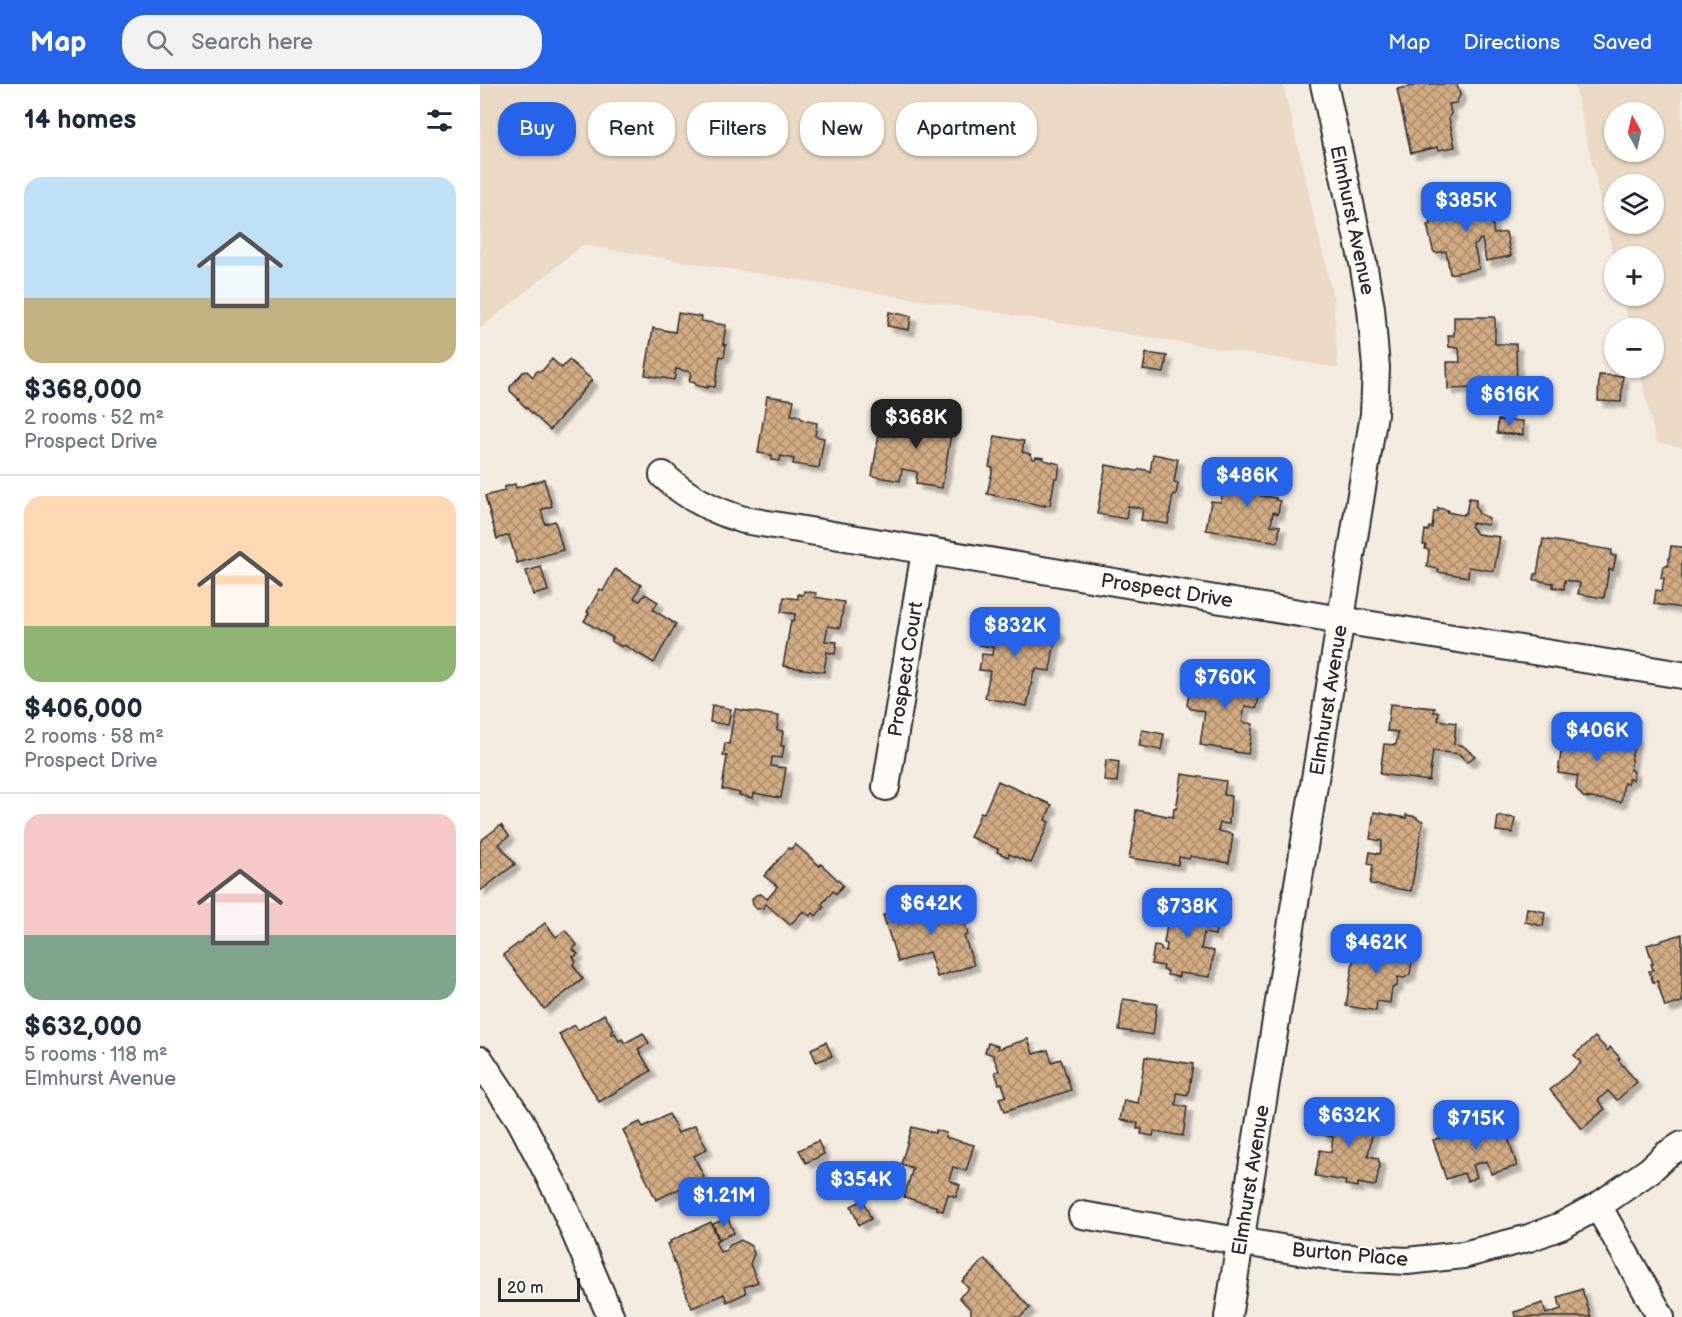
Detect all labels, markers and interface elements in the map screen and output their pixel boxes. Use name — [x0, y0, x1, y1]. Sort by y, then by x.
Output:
search box — [122, 15, 542, 69]
text: Map — [30, 26, 86, 59]
icon: search — [143, 26, 176, 59]
text: Search here — [191, 29, 313, 56]
text: Map — [1388, 30, 1431, 55]
text: Directions — [1464, 30, 1560, 55]
text: Saved — [1593, 30, 1652, 55]
chip: Buy — [498, 102, 576, 156]
chip: Rent — [588, 102, 675, 156]
chip: Filters — [687, 102, 788, 156]
chip: New — [800, 102, 884, 156]
chip: Apartment — [896, 102, 1037, 156]
north arrow — [1604, 102, 1664, 162]
map controls — [1604, 102, 1664, 378]
icon: filters — [423, 104, 456, 137]
text: 14 homes — [24, 105, 136, 136]
street label: Elmhurst Avenue — [1324, 143, 1380, 297]
button: layers — [1604, 174, 1664, 234]
pin: $385K — [1424, 182, 1508, 233]
text: $385K — [1435, 189, 1497, 213]
icon: home — [186, 216, 294, 324]
button: + — [1604, 246, 1664, 306]
button: − — [1604, 318, 1664, 378]
text: $368,000 — [24, 375, 142, 406]
pin: $616K — [1468, 376, 1552, 427]
text: $616K — [1480, 383, 1540, 407]
pin: $368K — [874, 399, 958, 450]
text: 2 rooms · 52 m² — [24, 406, 164, 430]
text: $368K — [885, 406, 947, 430]
text: Prospect Drive — [24, 430, 157, 454]
pin: $486K — [1205, 457, 1289, 508]
text: $486K — [1216, 464, 1278, 488]
icon: home — [186, 535, 294, 643]
street label: Prospect Drive — [1099, 569, 1235, 613]
street label: Prospect Court — [883, 600, 929, 738]
pin: $832K — [973, 607, 1057, 658]
text: $832K — [984, 614, 1046, 638]
street label: Elmhurst Avenue — [1305, 623, 1353, 777]
pin: $760K — [1183, 659, 1267, 710]
text: $760K — [1194, 666, 1256, 690]
text: $406,000 — [24, 694, 143, 725]
pin: $406K — [1555, 712, 1639, 763]
text: $406K — [1565, 719, 1629, 743]
text: 2 rooms · 58 m² — [24, 725, 164, 749]
text: Prospect Drive — [24, 749, 157, 773]
icon: home — [186, 853, 294, 961]
pin: $642K — [889, 885, 973, 936]
pin: $738K — [1145, 888, 1229, 939]
text: $642K — [900, 892, 962, 916]
text: $738K — [1156, 895, 1218, 919]
pin: $462K — [1334, 924, 1418, 975]
text: $462K — [1345, 931, 1407, 955]
text: $632,000 — [24, 1012, 142, 1043]
text: 5 rooms · 118 m² — [24, 1043, 168, 1067]
text: Elmhurst Avenue — [24, 1067, 176, 1091]
pin: $632K — [1307, 1097, 1391, 1148]
pin: $715K — [1434, 1100, 1518, 1151]
street label: Elmhurst Avenue — [1227, 1103, 1275, 1257]
text: $632K — [1318, 1104, 1380, 1128]
text: $715K — [1447, 1107, 1505, 1131]
pin: $354K — [819, 1161, 903, 1212]
text: $354K — [830, 1168, 892, 1192]
pin: $1.21M — [675, 1177, 773, 1228]
text: $1.21M — [692, 1184, 756, 1208]
street label: Burton Place — [1291, 1238, 1409, 1272]
scale bar — [498, 1275, 580, 1302]
text: 20 m — [507, 1279, 543, 1298]

